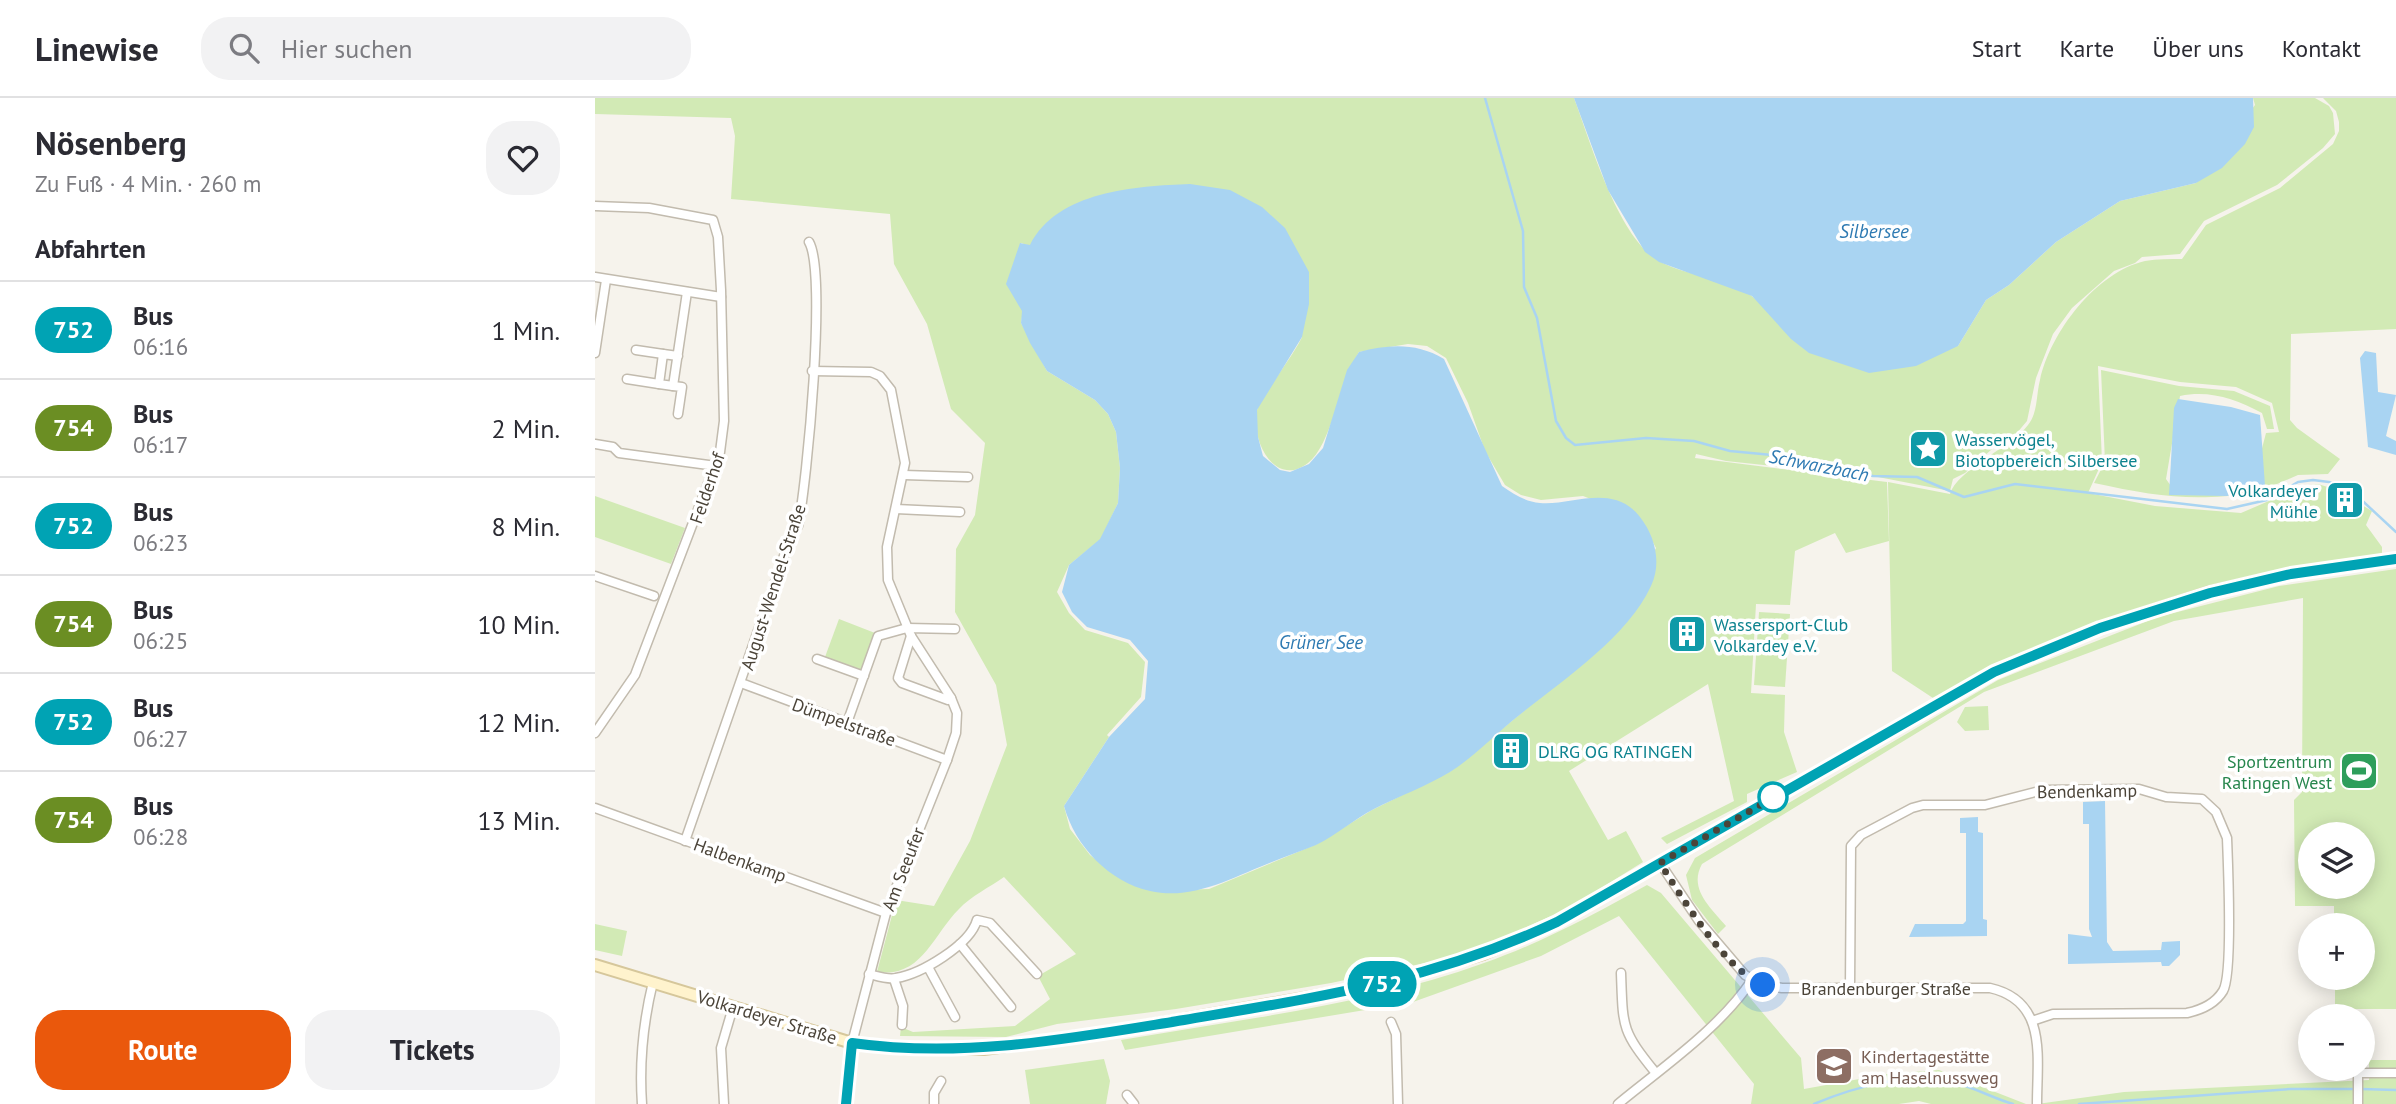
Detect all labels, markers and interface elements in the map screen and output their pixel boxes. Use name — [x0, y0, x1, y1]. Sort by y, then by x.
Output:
search box — [201, 17, 691, 80]
text: Linewise — [35, 27, 159, 70]
icon: search — [225, 29, 263, 67]
text: Hier suchen — [281, 32, 413, 65]
text: Start — [1972, 33, 2021, 64]
text: Karte — [2059, 33, 2114, 64]
text: Über uns — [2152, 33, 2244, 64]
text: Kontakt — [2282, 33, 2361, 64]
text: Nösenberg — [35, 121, 187, 164]
button: heart — [486, 121, 560, 195]
text: Zu Fuß · 4 Min. · 260 m — [35, 169, 261, 198]
water label: Silbersee — [1839, 219, 1909, 243]
text: Abfahrten — [35, 232, 146, 265]
text: Bus — [133, 299, 173, 332]
text: 752 — [53, 314, 94, 345]
text: 1 Min. — [492, 314, 560, 347]
text: 06:16 — [133, 332, 188, 361]
text: Bus — [133, 397, 173, 430]
text: 754 — [53, 412, 94, 443]
text: 2 Min. — [492, 412, 560, 445]
place icon: Wasservögel, Biotopbereich Silbersee — [1907, 428, 1949, 470]
place label: Wasservögel, Biotopbereich Silbersee — [1955, 428, 2137, 472]
text: 06:17 — [133, 430, 188, 459]
water label: Schwarzbach — [1767, 444, 1871, 486]
street label: Felderhof — [684, 448, 730, 527]
place label: Volkardeyer Mühle — [2227, 479, 2318, 523]
building icon: Volkardeyer Mühle — [2324, 479, 2366, 521]
text: Bus — [133, 495, 173, 528]
street label: August-Wendel-Straße — [735, 501, 811, 673]
text: 752 — [53, 510, 94, 541]
text: 8 Min. — [492, 510, 560, 543]
text: 06:23 — [133, 528, 188, 557]
text: Bus — [133, 593, 173, 626]
text: 754 — [53, 608, 94, 639]
text: 10 Min. — [477, 608, 560, 641]
building icon: Wassersport-Club Volkardey e.V. — [1666, 613, 1708, 655]
place label: Wassersport-Club Volkardey e.V. — [1713, 613, 1848, 657]
text: 06:25 — [133, 626, 188, 655]
water label: Grüner See — [1279, 630, 1363, 654]
text: Bus — [133, 691, 173, 724]
street label: Dümpelstraße — [789, 693, 899, 751]
text: 752 — [53, 706, 94, 737]
text: 12 Min. — [477, 706, 560, 739]
text: 06:27 — [133, 724, 188, 753]
building icon: DLRG OG RATINGEN — [1490, 730, 1532, 772]
place label: DLRG OG RATINGEN — [1538, 740, 1693, 763]
place label: Sportzentrum Ratingen West — [2222, 750, 2332, 794]
sports icon: Sportzentrum Ratingen West — [2338, 750, 2380, 792]
street label: Bendenkamp — [2037, 779, 2137, 803]
unlabelled marker — [1758, 782, 1788, 812]
text: Bus — [133, 789, 173, 822]
text: 754 — [53, 804, 94, 835]
text: 13 Min. — [477, 804, 560, 837]
text: 06:28 — [133, 822, 188, 851]
map controls — [2298, 822, 2375, 1081]
button: layers — [2298, 822, 2375, 899]
street label: Am Seeufer — [876, 824, 930, 914]
street label: Halbenkamp — [691, 833, 789, 887]
button: + — [2298, 913, 2375, 990]
line badge: 752 — [1342, 961, 1422, 1007]
your location — [1745, 967, 1780, 1002]
text: 752 — [1362, 968, 1402, 999]
street label: Brandenburger Straße — [1801, 977, 1971, 1000]
street label: Volkardeyer Straße — [693, 985, 840, 1049]
button: − — [2298, 1004, 2375, 1081]
button: Route — [35, 1010, 291, 1090]
button: Tickets — [305, 1010, 560, 1090]
school or university icon: Kindertagestätte am Haselnussweg — [1813, 1045, 1855, 1087]
place label: Kindertagestätte am Haselnussweg — [1861, 1045, 1999, 1089]

